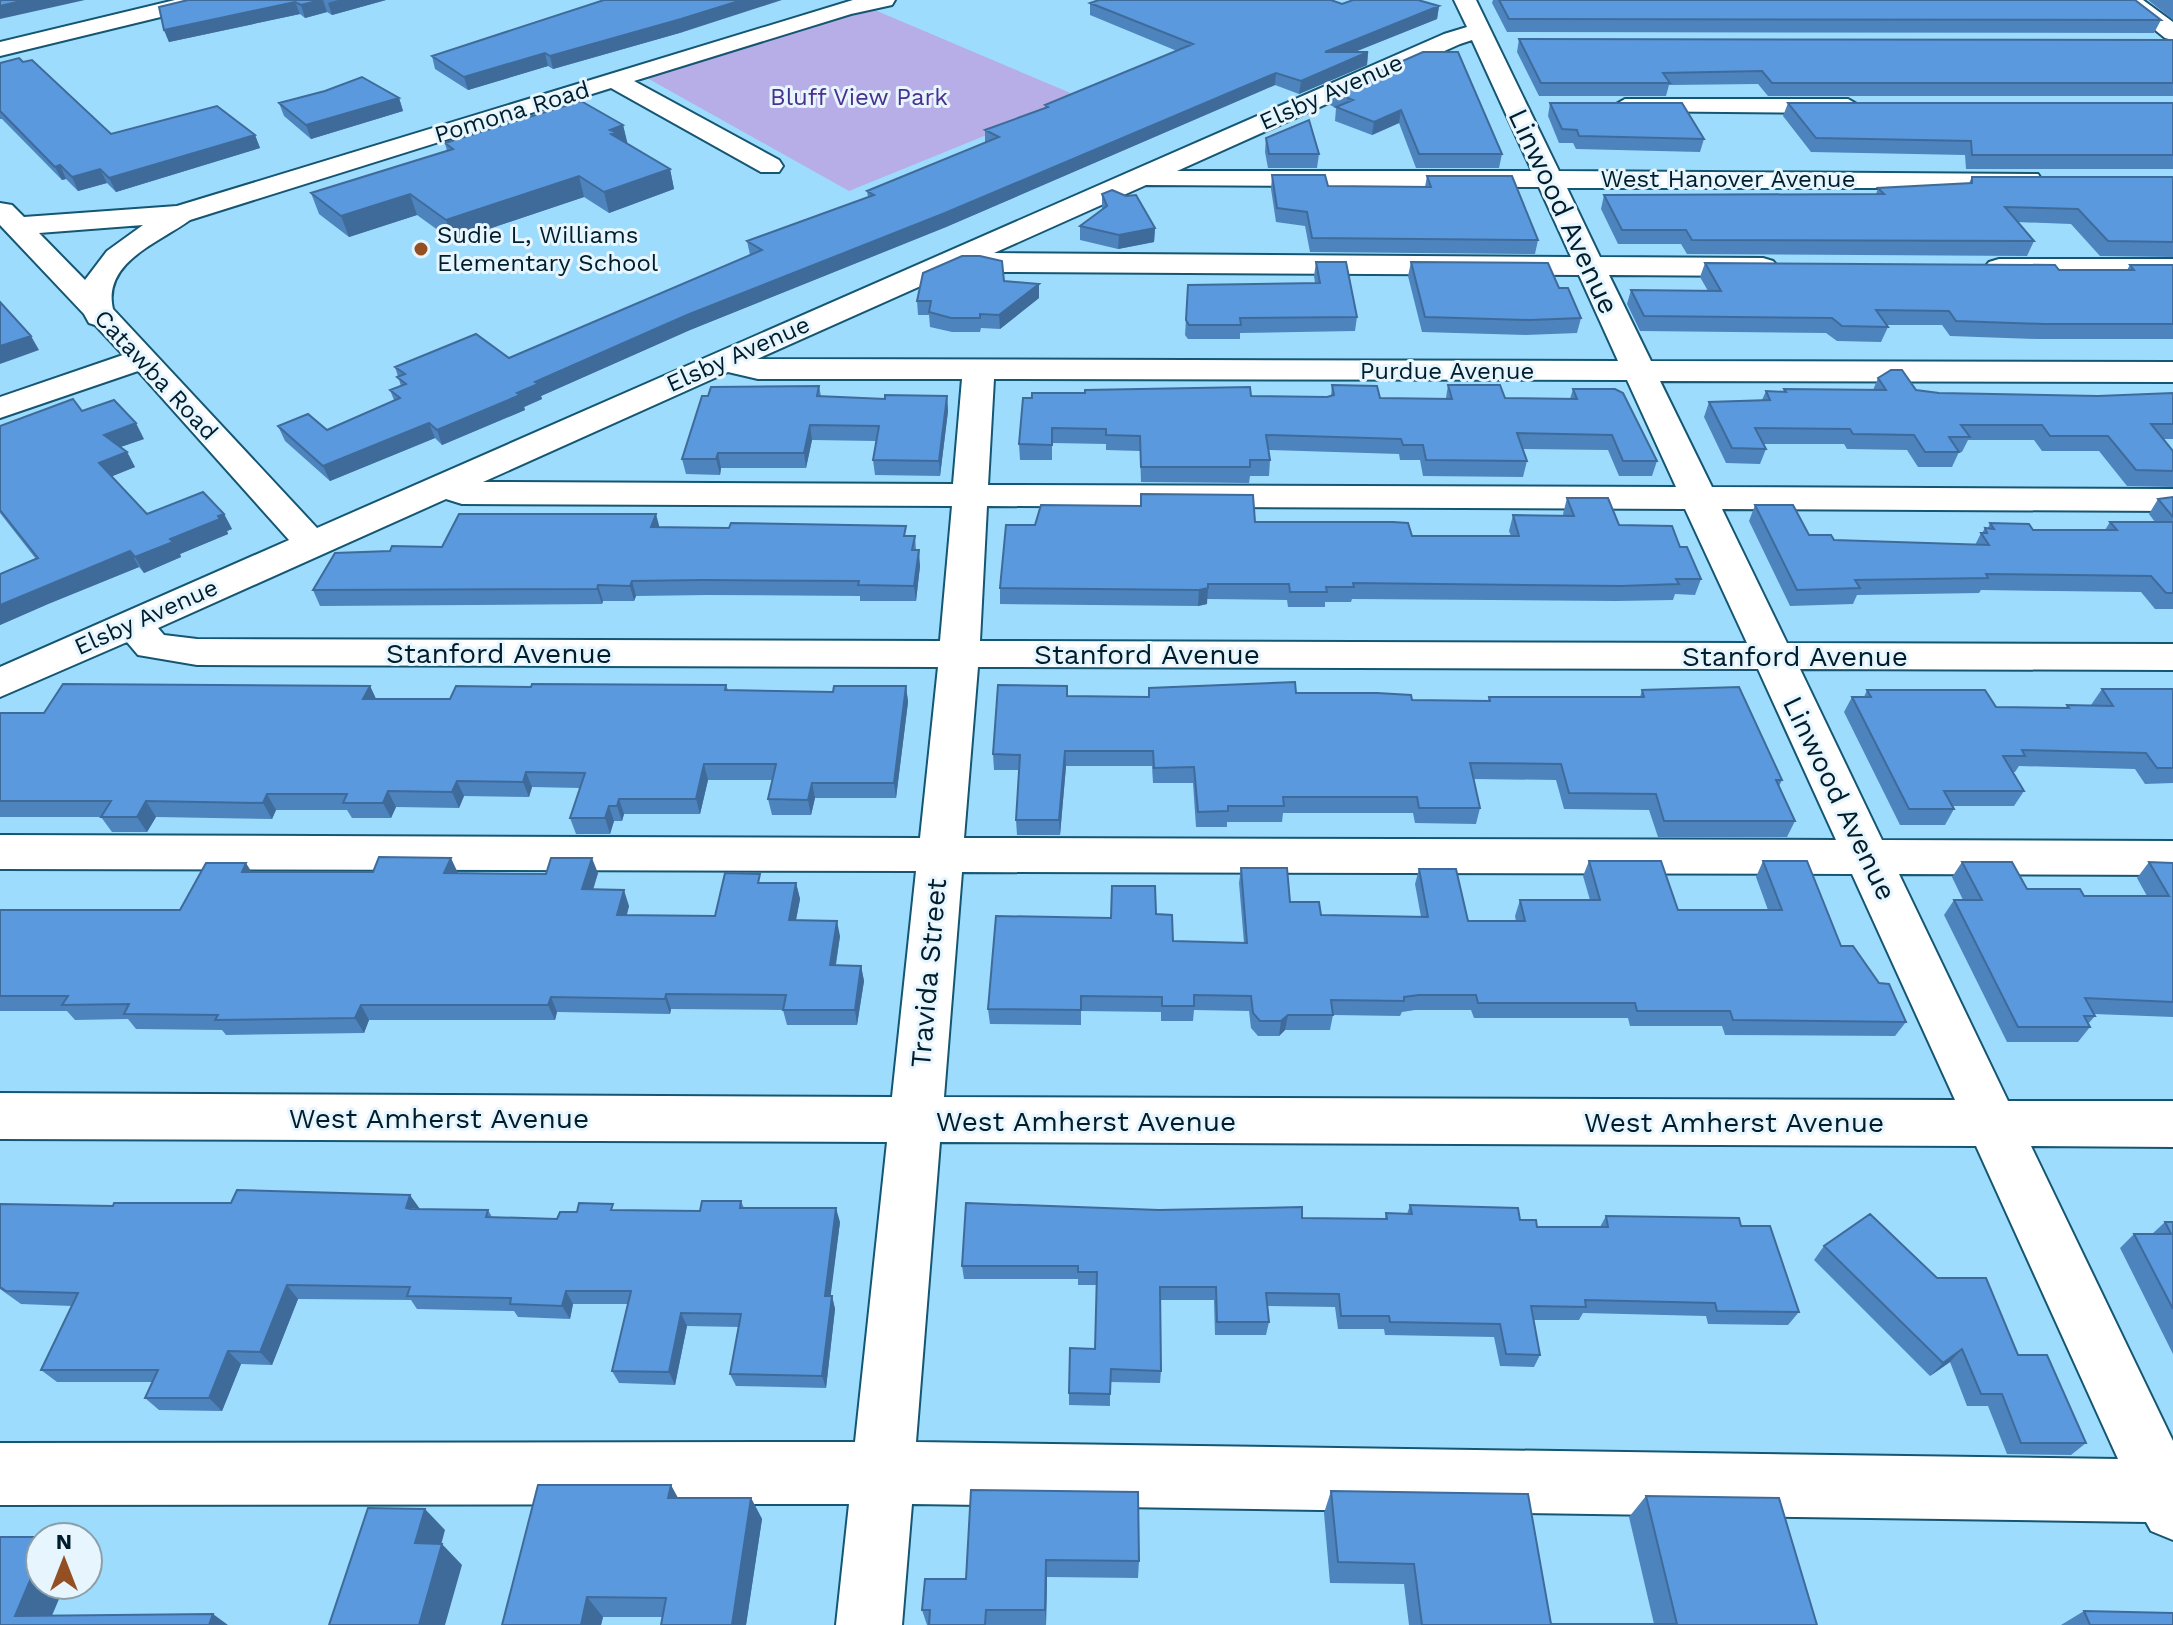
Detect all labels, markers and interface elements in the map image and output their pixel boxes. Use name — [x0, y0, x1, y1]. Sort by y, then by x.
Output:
street label: Elsby Avenue — [1255, 48, 1407, 136]
street label: Pomona Road — [431, 75, 593, 149]
park label: Bluff View Park — [770, 83, 948, 111]
street label: Linwood Avenue — [1501, 103, 1626, 319]
street label: West Hanover Avenue — [1601, 165, 1855, 193]
place label: Sudie L, Williams Elementary School — [437, 221, 659, 277]
marker: Sudie L, Williams Elementary School — [412, 240, 430, 258]
street label: Catawba Road — [89, 304, 223, 446]
street label: Elsby Avenue — [662, 310, 814, 398]
street label: Purdue Avenue — [1360, 357, 1534, 385]
street label: Elsby Avenue — [70, 573, 222, 661]
street label: Stanford Avenue — [386, 637, 612, 670]
street label: Stanford Avenue — [1034, 638, 1260, 671]
street label: Stanford Avenue — [1682, 640, 1908, 673]
street label: Linwood Avenue — [1776, 691, 1903, 906]
street label: Travida Street — [904, 877, 953, 1069]
street label: West Amherst Avenue — [289, 1102, 589, 1135]
street label: West Amherst Avenue — [936, 1105, 1236, 1138]
street label: West Amherst Avenue — [1584, 1106, 1884, 1139]
north arrow — [24, 1521, 104, 1601]
text: N — [56, 1529, 72, 1554]

